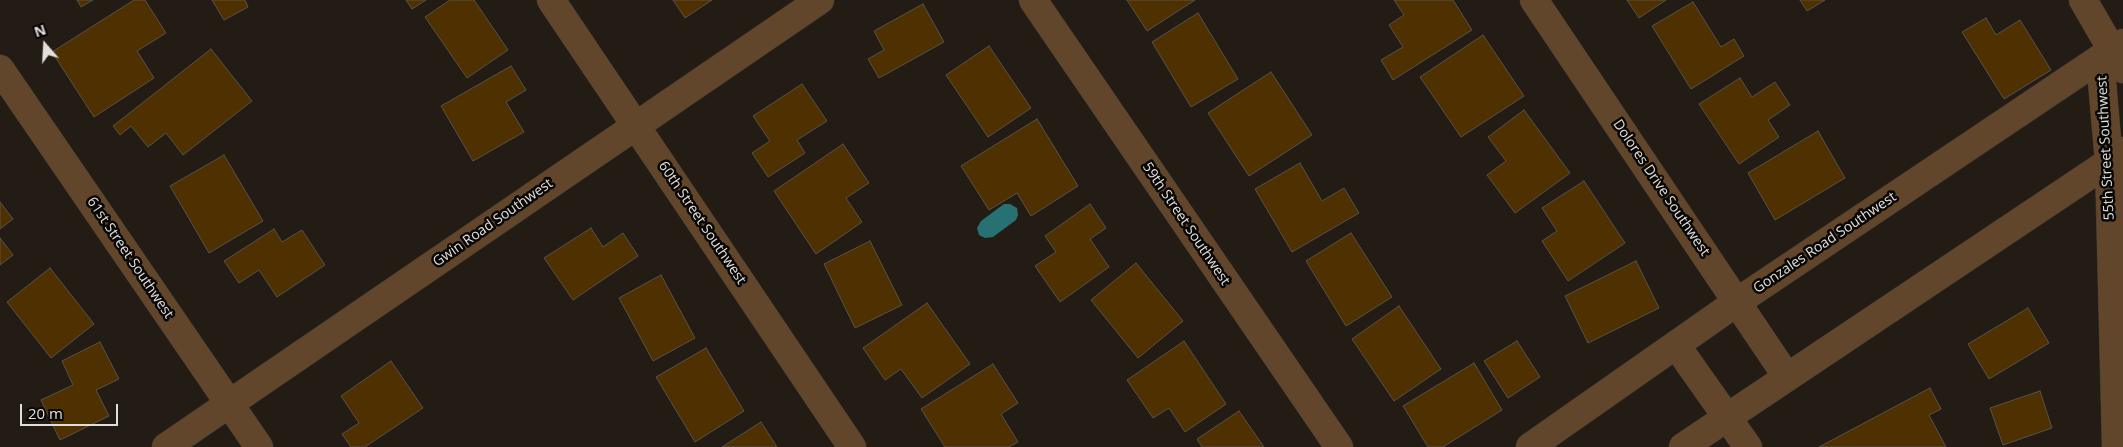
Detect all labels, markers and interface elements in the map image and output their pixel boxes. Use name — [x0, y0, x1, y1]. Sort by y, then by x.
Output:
north arrow — [20, 20, 70, 70]
text: N — [31, 20, 48, 41]
street label: 55th Street Southwest — [2094, 75, 2118, 221]
street label: Dolores Drive Southwest — [1609, 117, 1713, 259]
street label: 60th Street Southwest — [655, 158, 749, 288]
street label: 59th Street Southwest — [1139, 159, 1233, 289]
street label: Gwin Road Southwest — [430, 175, 556, 271]
street label: Gonzales Road Southwest — [1750, 189, 1900, 297]
street label: 61st Street Southwest — [83, 194, 177, 322]
scale bar — [22, 394, 120, 426]
text: 20 m — [28, 403, 63, 423]

